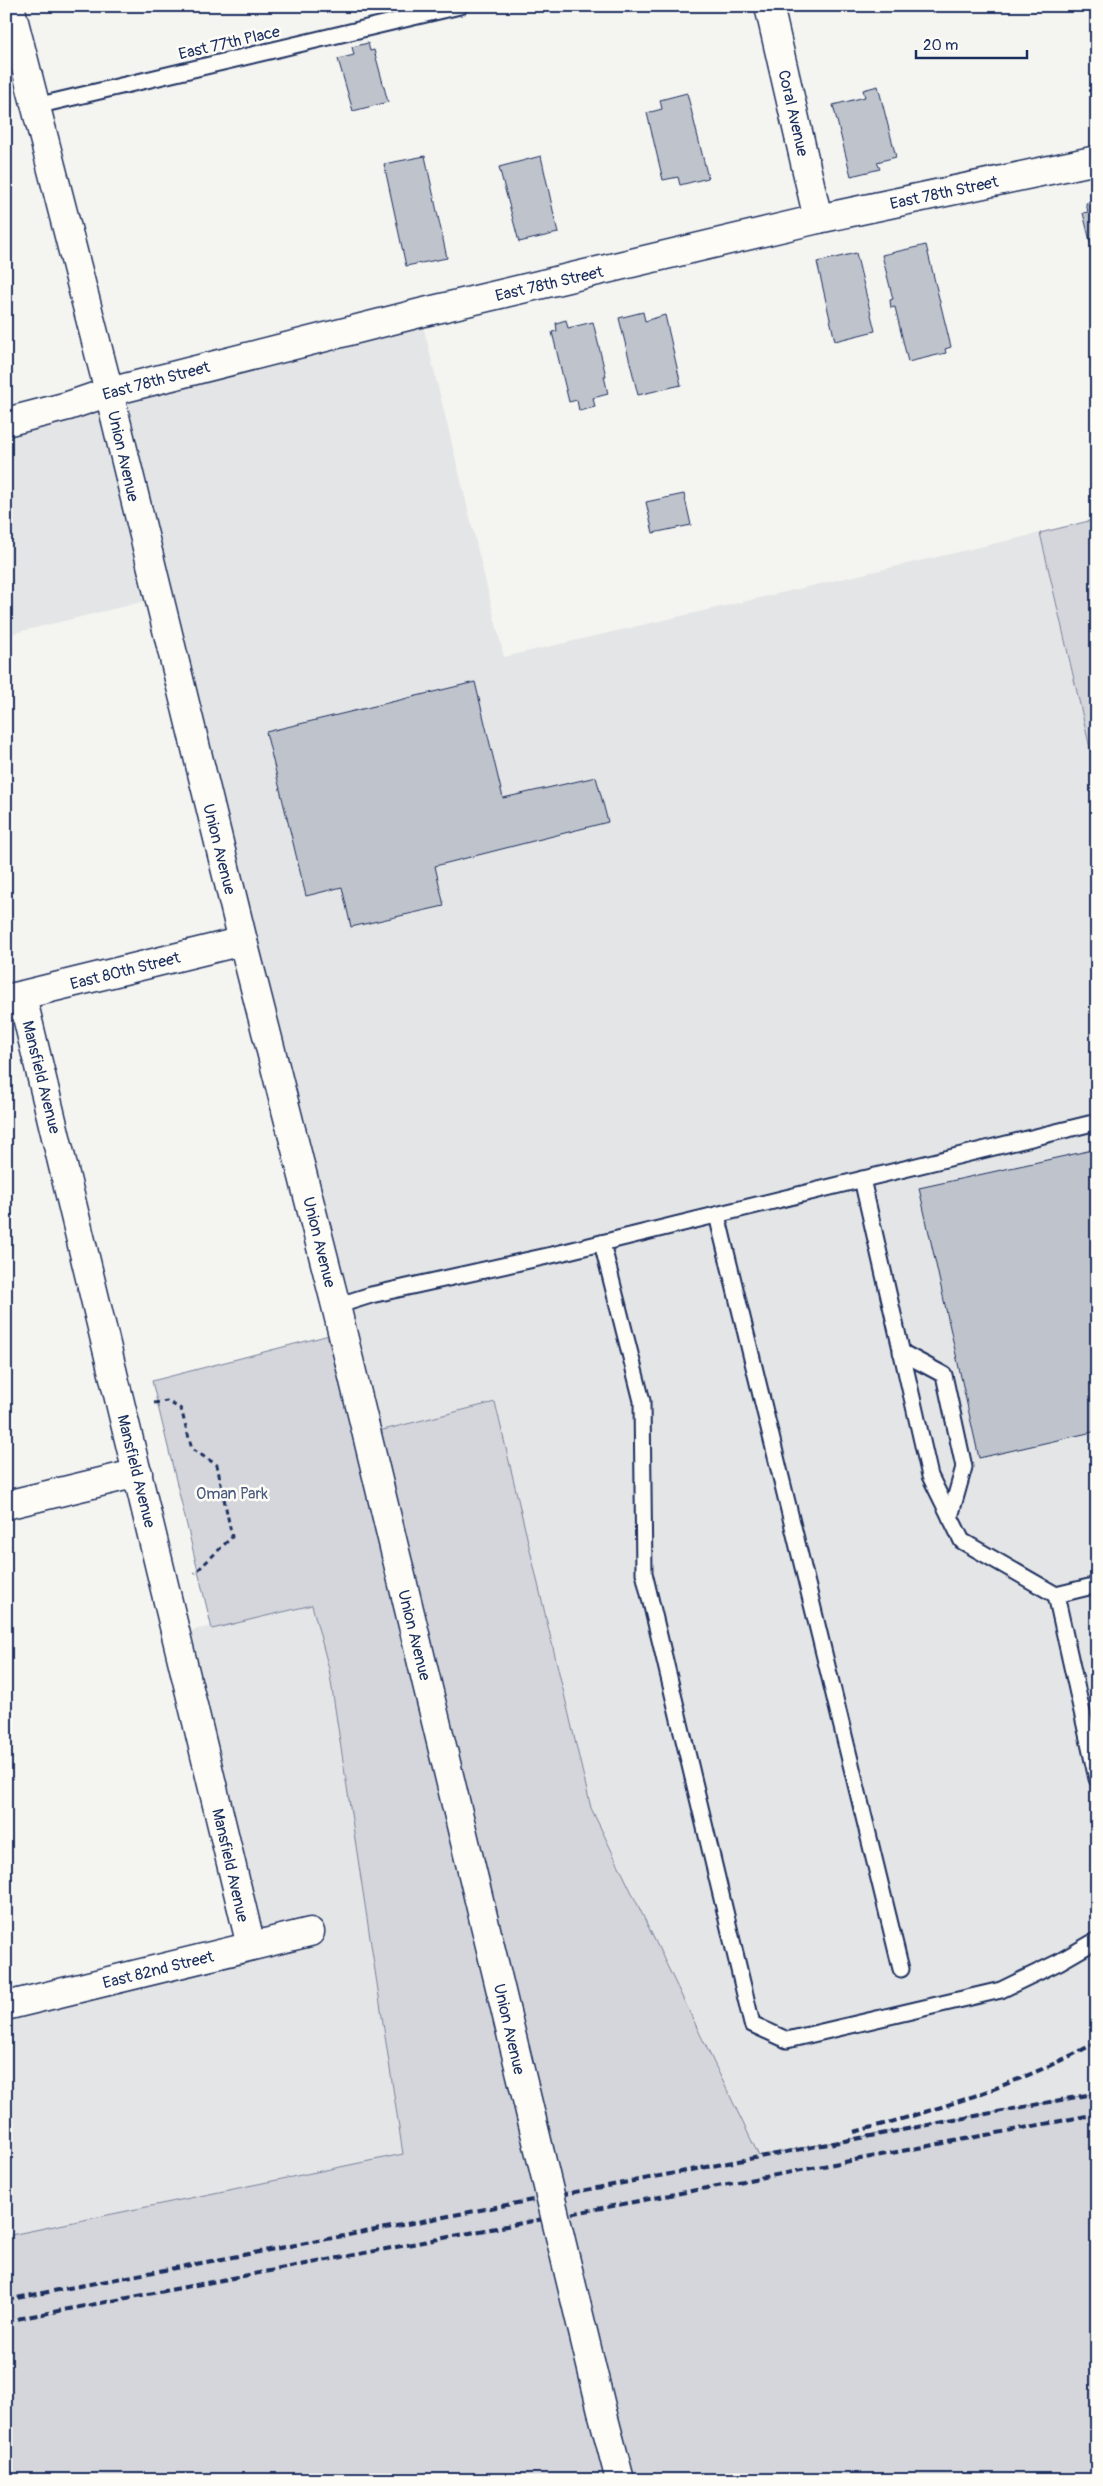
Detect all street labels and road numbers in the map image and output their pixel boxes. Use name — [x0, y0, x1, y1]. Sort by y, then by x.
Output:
street label: East 77th Place — [177, 22, 282, 64]
street label: Coral Avenue — [773, 68, 813, 158]
street label: East 78th Street — [888, 172, 1001, 214]
street label: East 78th Street — [493, 262, 606, 306]
street label: East 78th Street — [100, 357, 213, 405]
street label: Union Avenue — [103, 409, 143, 504]
street label: Union Avenue — [198, 802, 240, 897]
street label: East 80th Street — [68, 948, 183, 994]
street label: Mansfield Avenue — [17, 1019, 65, 1136]
street label: Union Avenue — [298, 1195, 340, 1290]
street label: Mansfield Avenue — [112, 1413, 160, 1530]
street label: Union Avenue — [393, 1588, 435, 1683]
street label: Mansfield Avenue — [207, 1807, 253, 1924]
street label: East 82nd Street — [101, 1946, 216, 1993]
street label: Union Avenue — [489, 1982, 529, 2077]

